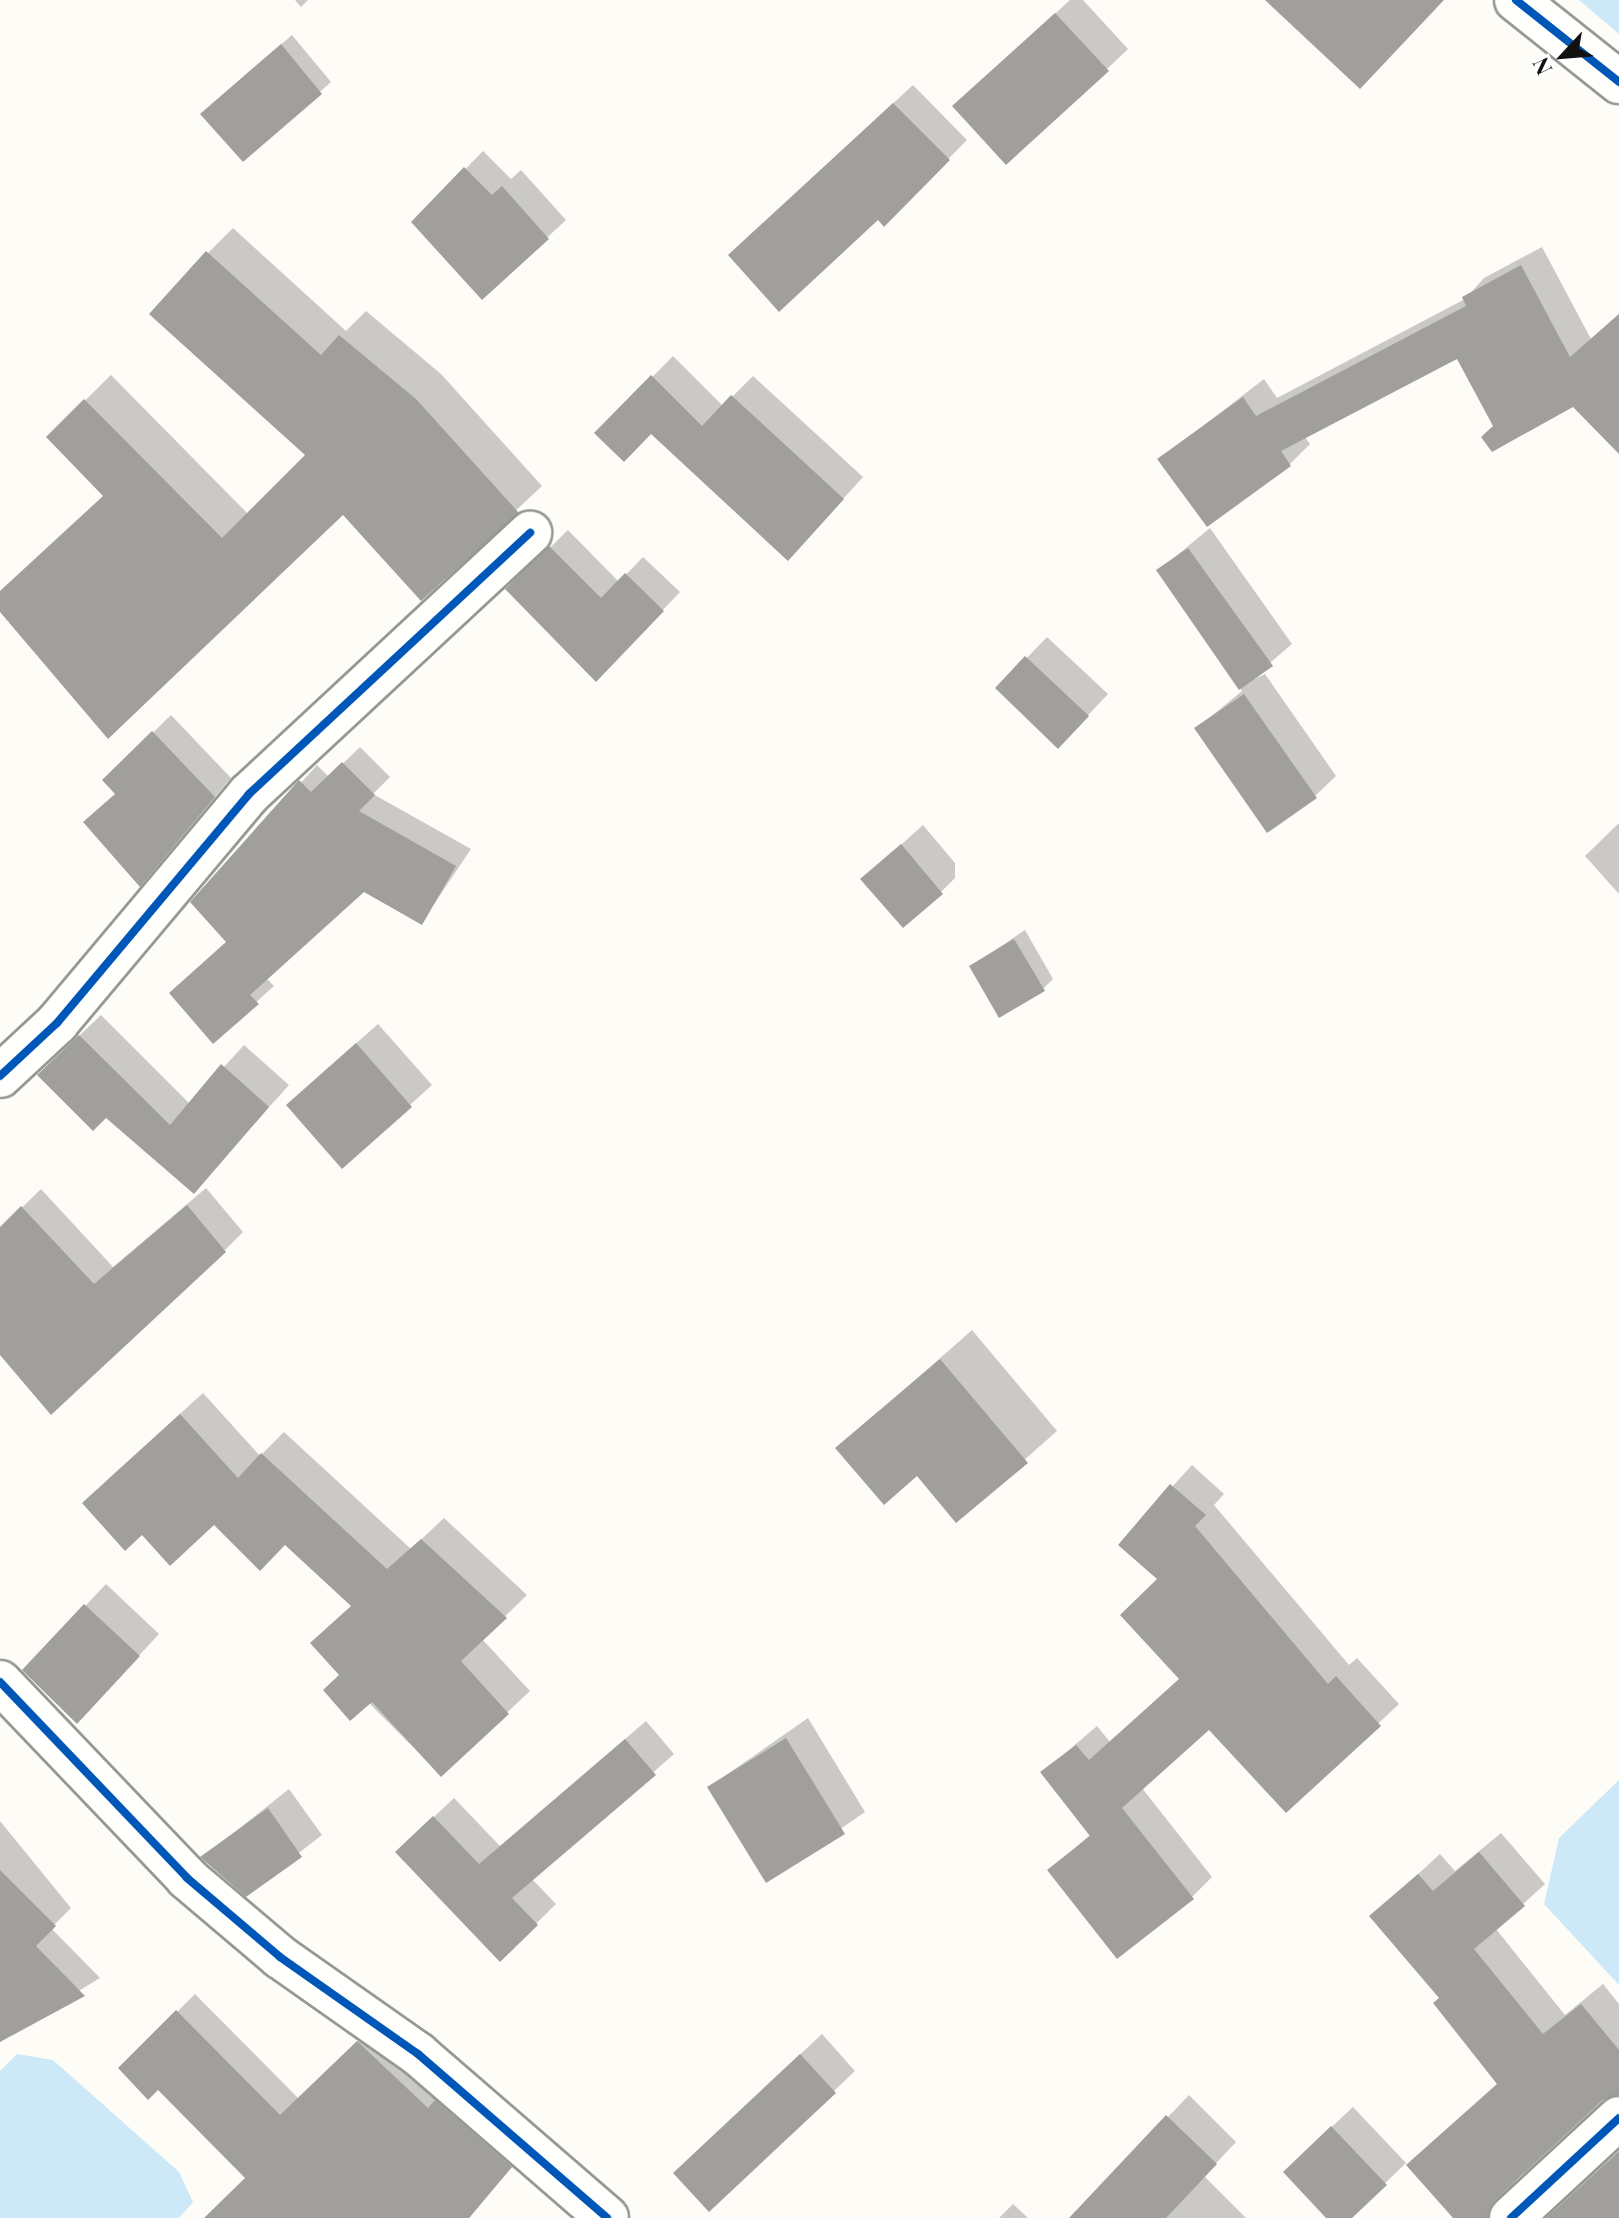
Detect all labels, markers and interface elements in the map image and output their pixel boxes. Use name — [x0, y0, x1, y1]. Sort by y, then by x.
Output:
north arrow — [1523, 16, 1603, 96]
text: N — [1524, 53, 1558, 80]

